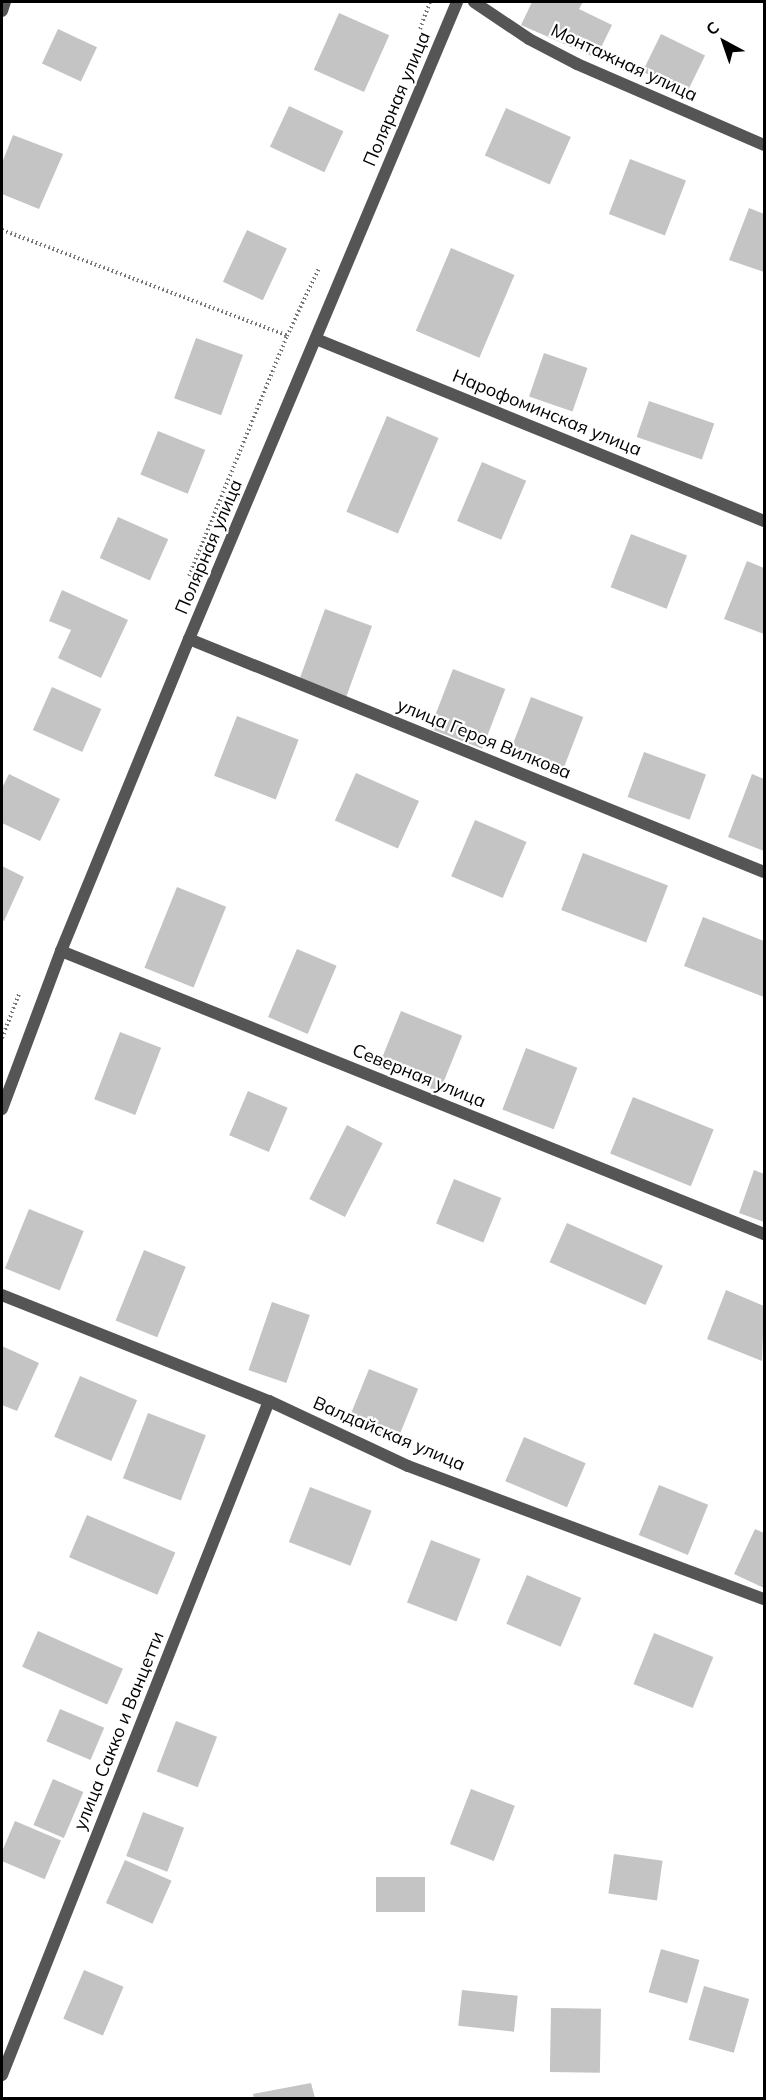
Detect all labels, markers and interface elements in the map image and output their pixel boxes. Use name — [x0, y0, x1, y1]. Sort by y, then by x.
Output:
north arrow — [694, 12, 754, 72]
text: С — [702, 17, 723, 39]
street label: Монтажная улица — [547, 20, 701, 106]
street label: Полярная улица — [359, 28, 435, 170]
street label: Нарофоминская улица — [449, 365, 645, 461]
street label: Полярная улица — [171, 476, 247, 618]
street label: улица Героя Вилкова — [394, 694, 574, 784]
street label: Северная улица — [349, 1039, 489, 1113]
street label: Валдайская улица — [310, 1392, 468, 1476]
street label: улица Сакко и Ванцетти — [69, 1628, 169, 1834]

